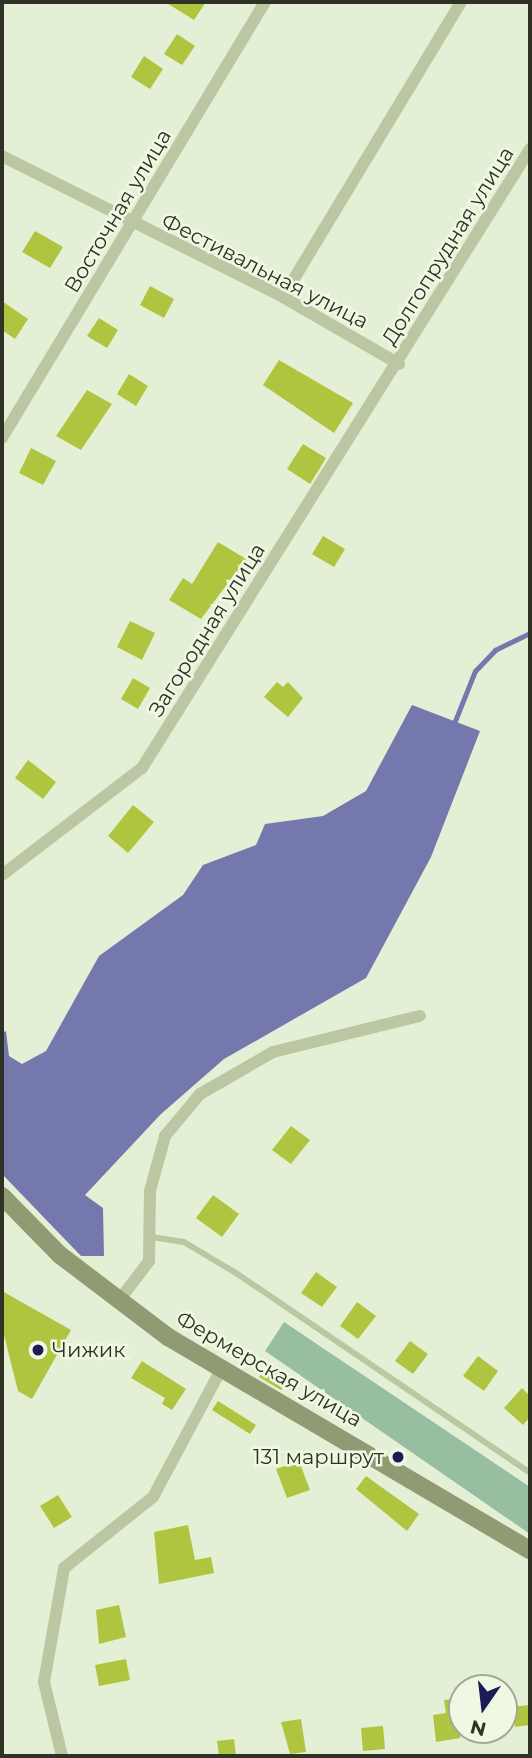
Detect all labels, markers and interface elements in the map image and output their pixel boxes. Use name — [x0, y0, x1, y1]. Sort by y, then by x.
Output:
street label: Восточная улица — [59, 125, 177, 297]
street label: Долгопрудная улица — [377, 142, 519, 350]
street label: Фестивальная улица — [157, 208, 373, 334]
street label: Загородная улица — [143, 539, 271, 721]
street label: Фермерская улица — [172, 1305, 366, 1433]
place label: Чижик — [52, 1337, 125, 1363]
marker: Чижик — [30, 1342, 46, 1358]
place label: 131 маршрут — [253, 1444, 384, 1470]
marker: 131 маршрут — [390, 1449, 406, 1465]
north arrow — [448, 1674, 518, 1744]
text: N — [468, 1715, 489, 1741]

